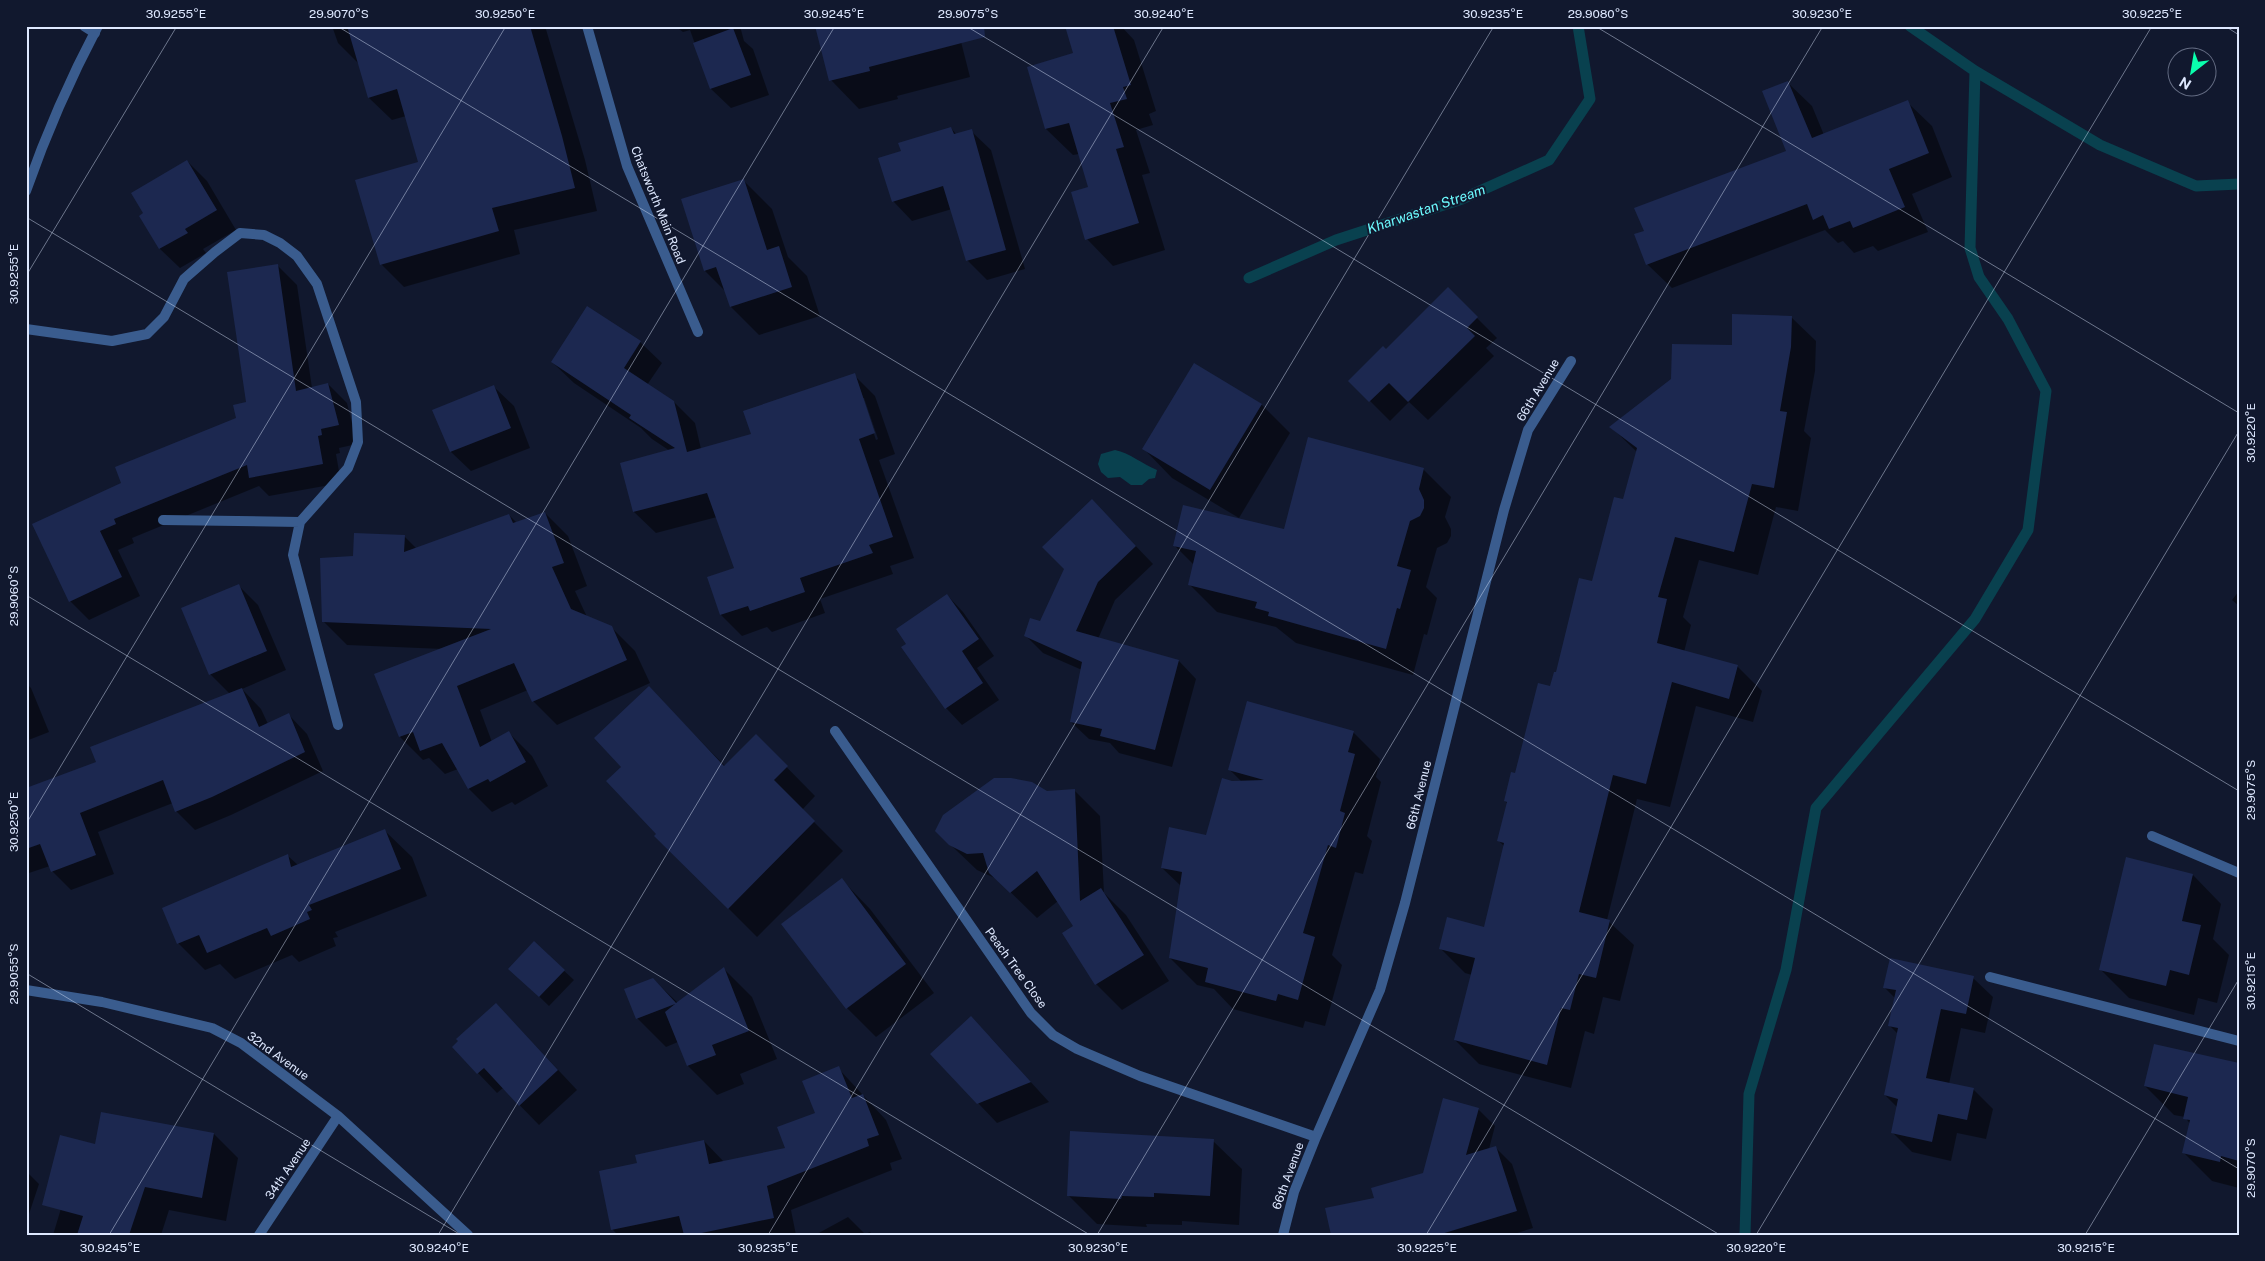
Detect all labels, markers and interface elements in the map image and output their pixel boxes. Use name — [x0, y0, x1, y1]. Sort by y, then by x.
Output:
text: 30.9255°E — [146, 7, 206, 21]
text: 29.9070°S — [309, 7, 369, 21]
text: 30.9250°E — [475, 7, 535, 21]
text: 30.9245°E — [804, 7, 864, 21]
text: 29.9075°S — [938, 7, 998, 21]
text: 30.9240°E — [1134, 7, 1194, 21]
text: 30.9235°E — [1463, 7, 1523, 21]
text: 29.9080°S — [1568, 7, 1628, 21]
text: 30.9230°E — [1792, 7, 1852, 21]
text: 30.9225°E — [2122, 7, 2182, 21]
north arrow — [2168, 48, 2218, 98]
text: N — [2176, 73, 2194, 93]
street label: Chatsworth Main Road — [628, 144, 688, 266]
water label: Kharwastan Stream — [1365, 181, 1487, 237]
text: 30.9255°E — [7, 244, 21, 304]
street label: 66th Avenue — [1514, 356, 1562, 424]
text: 30.9220°E — [2244, 403, 2258, 463]
text: 29.9060°S — [7, 566, 21, 626]
street label: 66th Avenue — [1404, 759, 1434, 831]
text: 29.9075°S — [2244, 760, 2258, 820]
text: 30.9250°E — [7, 792, 21, 852]
street label: Peach Tree Close — [982, 925, 1050, 1011]
text: 29.9055°S — [7, 943, 21, 1005]
text: 30.9215°E — [2244, 952, 2258, 1010]
street label: 32nd Avenue — [244, 1029, 312, 1083]
street label: 34th Avenue — [262, 1136, 314, 1202]
text: 29.9070°S — [2244, 1138, 2258, 1198]
street label: 66th Avenue — [1269, 1140, 1307, 1212]
text: 30.9245°E — [80, 1241, 140, 1255]
text: 30.9240°E — [409, 1241, 469, 1255]
text: 30.9235°E — [738, 1241, 798, 1255]
text: 30.9230°E — [1068, 1241, 1128, 1255]
text: 30.9225°E — [1397, 1241, 1457, 1255]
text: 30.9220°E — [1726, 1241, 1786, 1255]
text: 30.9215°E — [2057, 1241, 2115, 1255]

